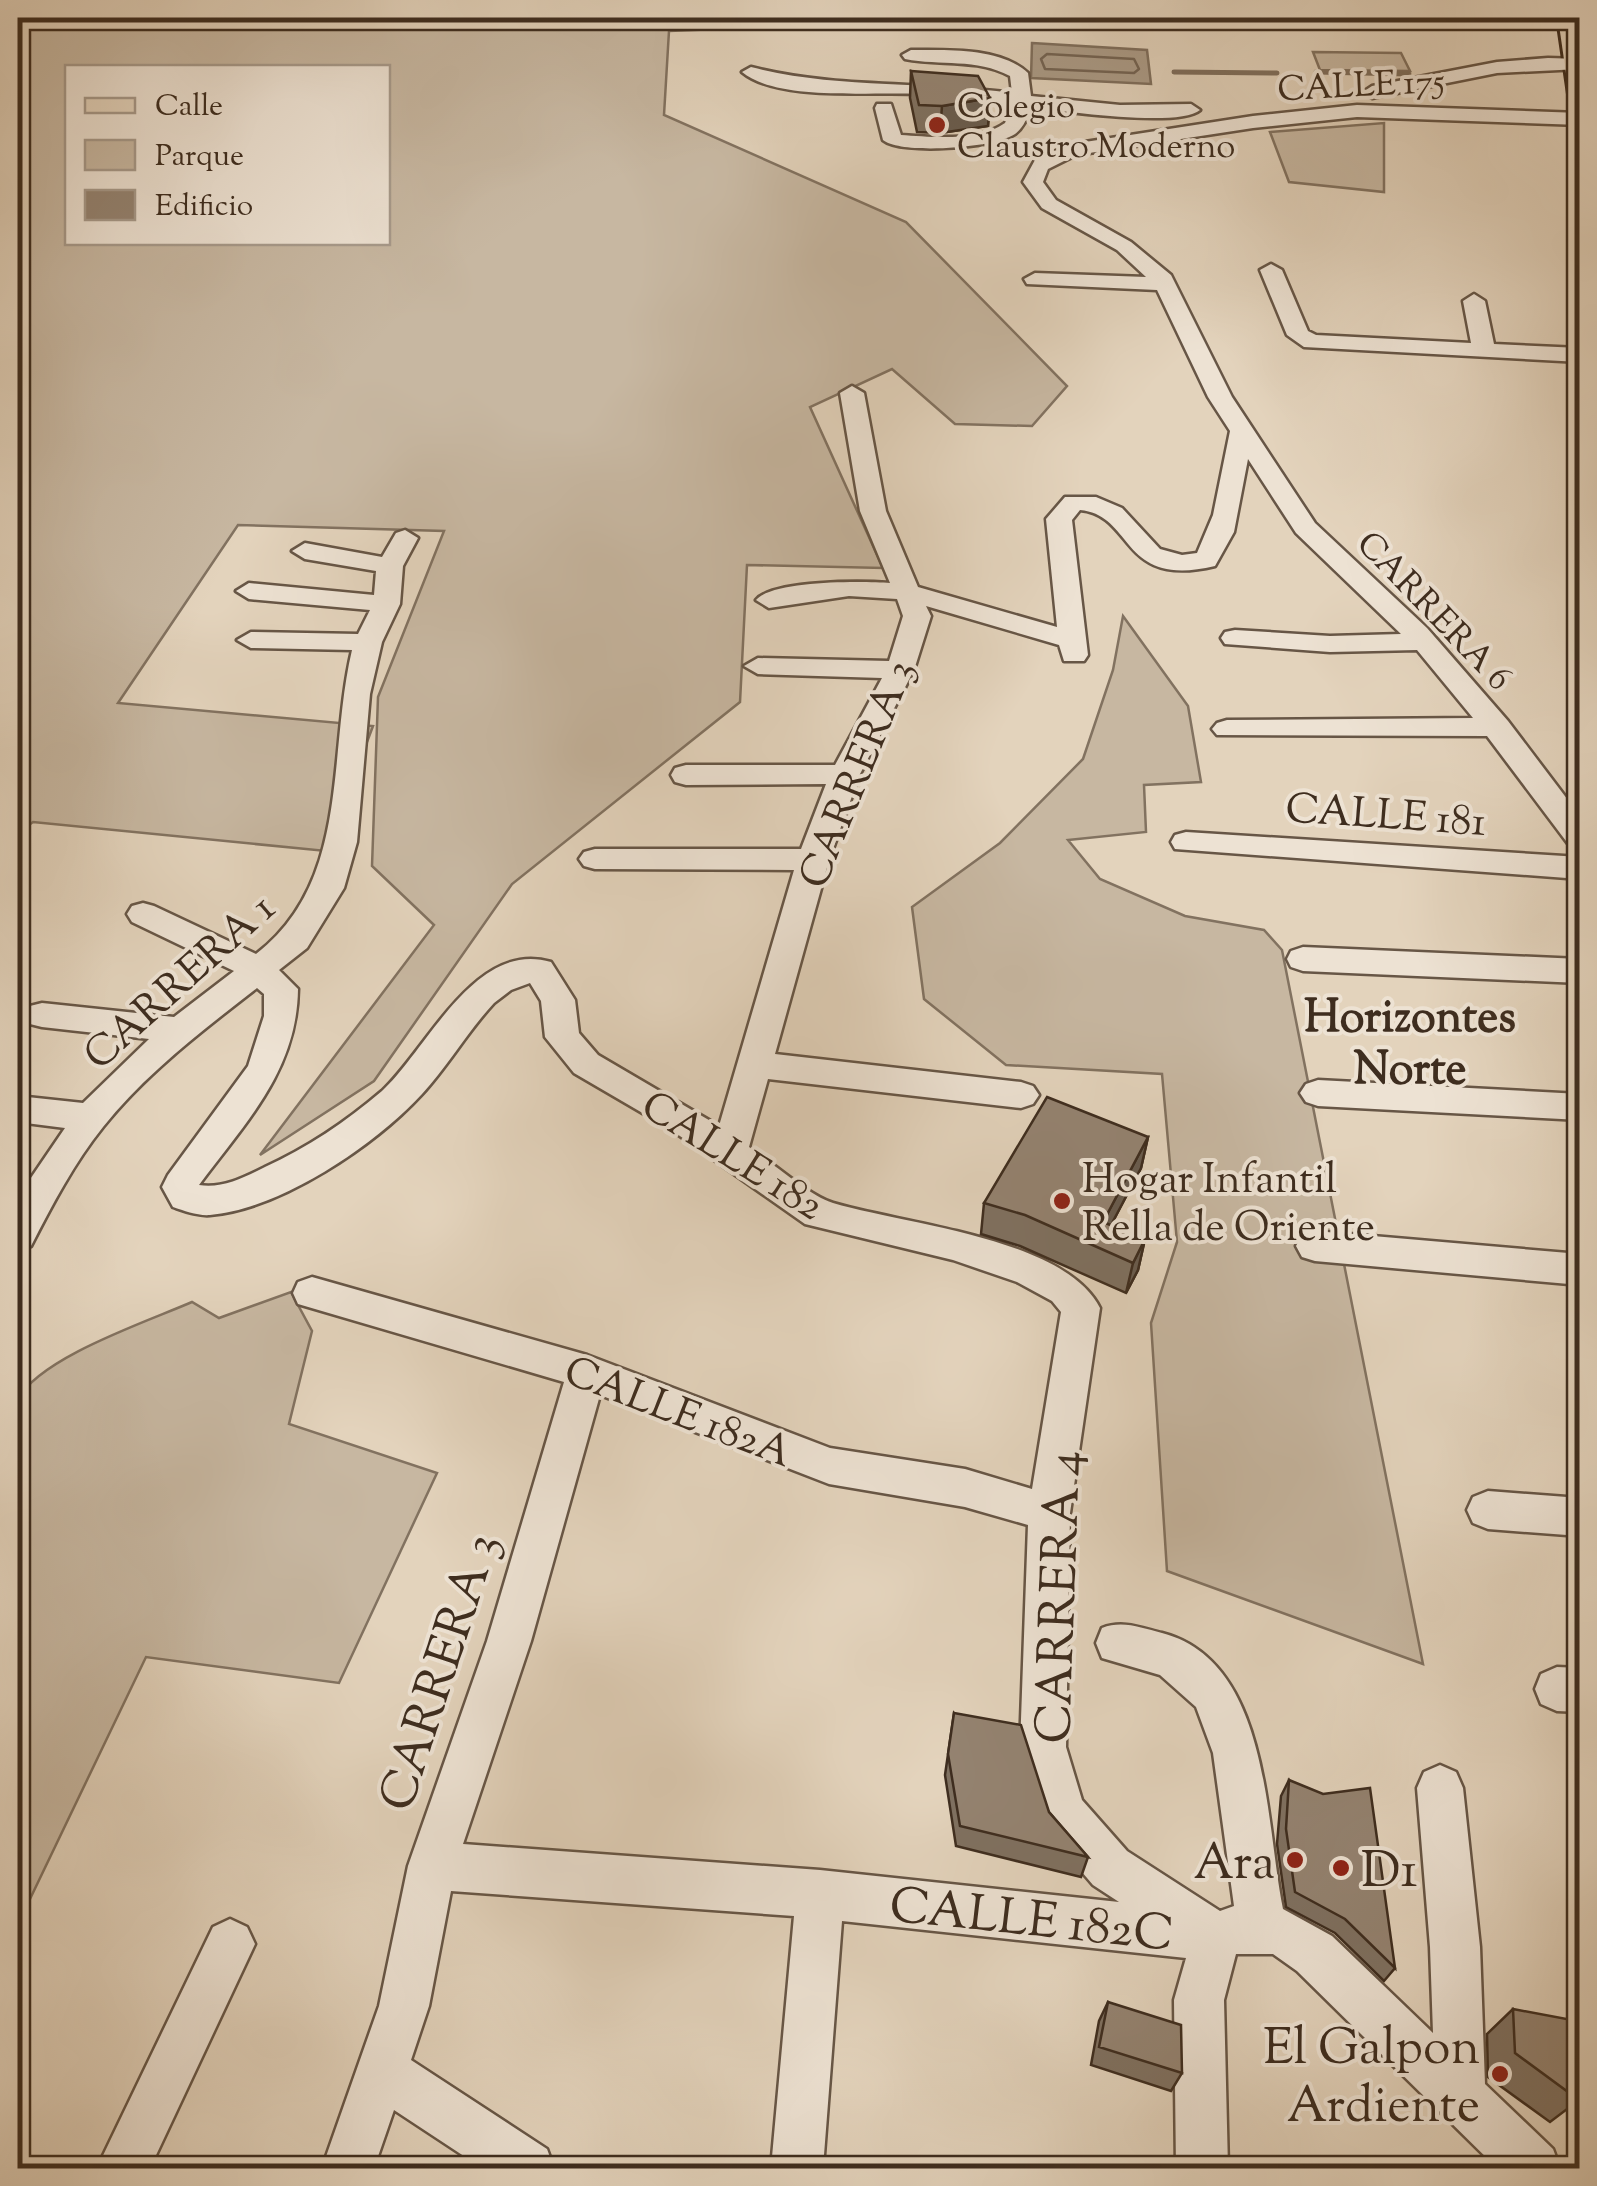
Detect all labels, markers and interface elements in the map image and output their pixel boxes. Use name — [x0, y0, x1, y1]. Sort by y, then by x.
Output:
street label: CALLE 175 — [1276, 58, 1446, 117]
legend — [65, 65, 390, 245]
place label: Colegio Claustro Moderno — [957, 83, 1235, 174]
text: Calle — [155, 86, 223, 129]
marker: Colegio Claustro Moderno — [926, 114, 948, 136]
text: Parque — [155, 136, 244, 179]
text: Edificio — [155, 186, 253, 229]
street label: CARRERA 6 — [1343, 521, 1522, 704]
street label: CARRERA 3 — [786, 651, 933, 898]
street label: CALLE 181 — [1283, 781, 1488, 855]
street label: CARRERA 1 — [72, 881, 290, 1086]
district label: Horizontes Norte — [1304, 988, 1516, 1105]
street label: CALLE 182 — [628, 1078, 834, 1238]
place label: Hogar Infantil Rella de Oriente — [1082, 1152, 1375, 1260]
marker: Hogar Infantil Rella de Oriente — [1051, 1190, 1073, 1212]
street label: CALLE 182A — [555, 1344, 800, 1486]
street label: CARRERA 4 — [1021, 1449, 1103, 1745]
street label: CARRERA 3 — [364, 1525, 521, 1821]
place label: Ara — [1194, 1830, 1275, 1902]
place label: D1 — [1361, 1838, 1418, 1910]
marker: Ara — [1284, 1849, 1306, 1871]
marker: D1 — [1330, 1857, 1352, 1879]
street label: CALLE 182C — [886, 1872, 1177, 1974]
place label: El Galpon Ardiente — [1263, 2015, 1480, 2145]
marker: El Galpon Ardiente — [1489, 2063, 1511, 2085]

